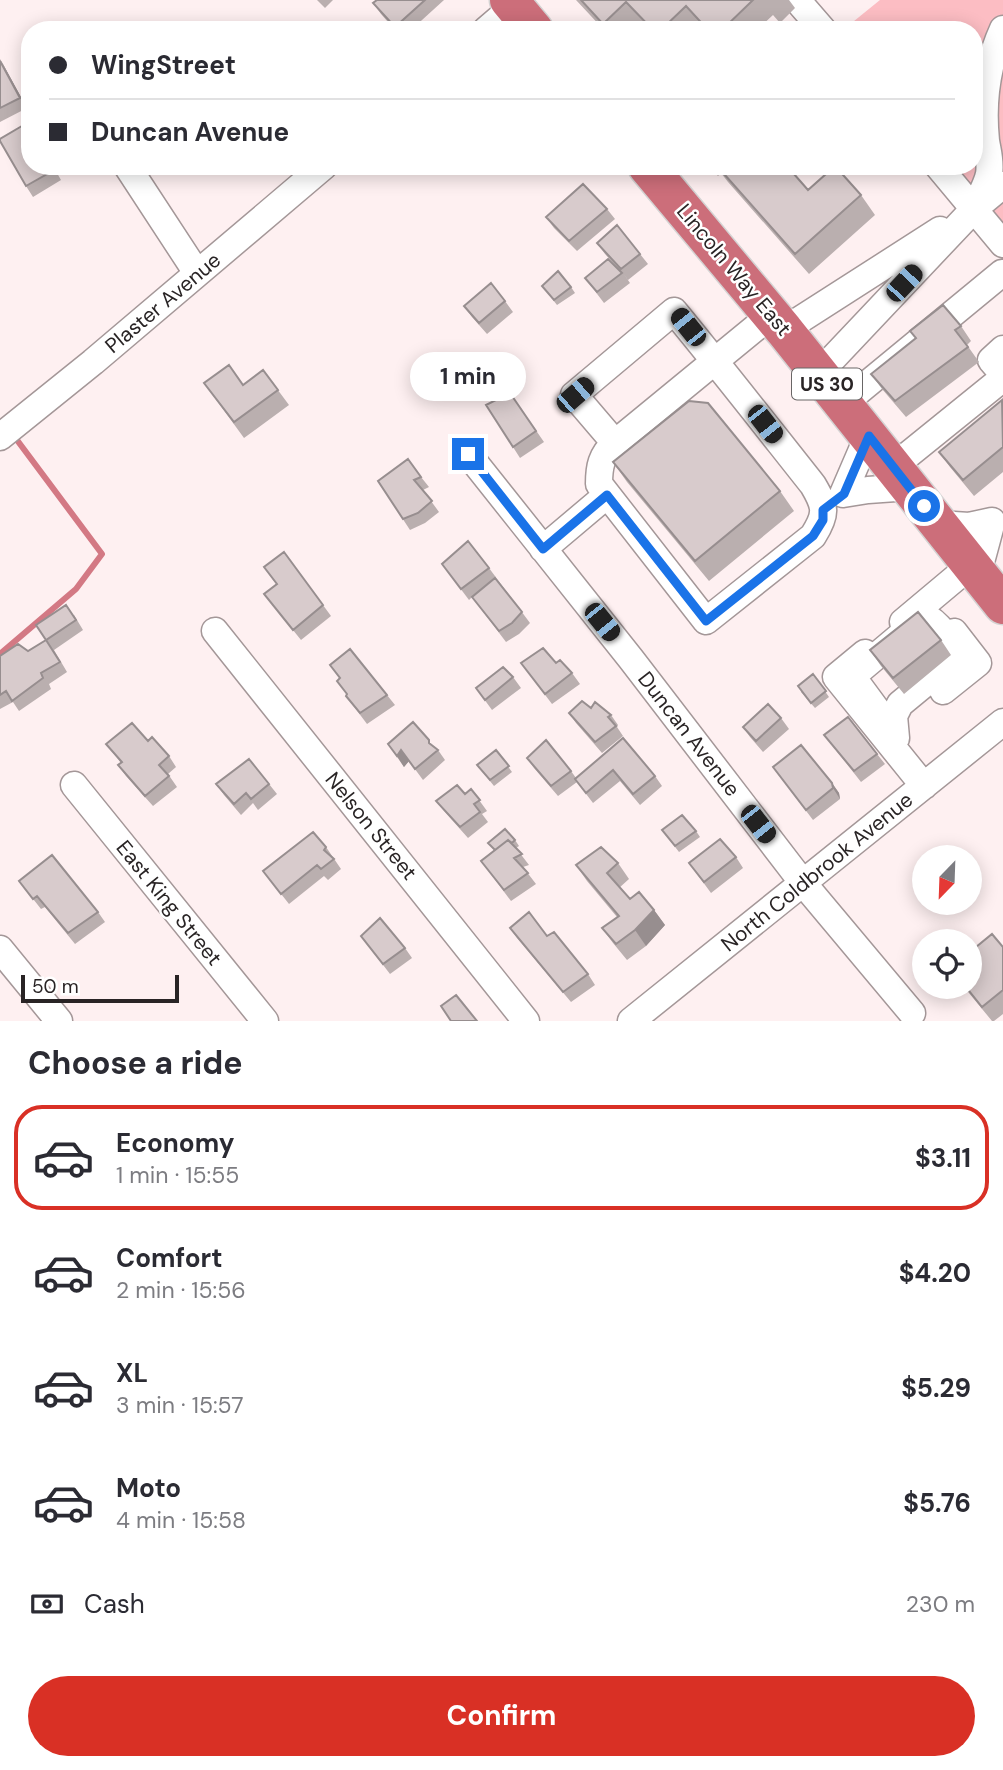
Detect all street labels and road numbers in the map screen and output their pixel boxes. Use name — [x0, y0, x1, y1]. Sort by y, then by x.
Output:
street label: Lincoln Way East — [670, 198, 798, 342]
street label: Plaster Avenue — [99, 246, 227, 360]
road number: US 30 — [792, 368, 862, 400]
street label: Duncan Avenue — [631, 666, 747, 802]
street label: Nelson Street — [319, 766, 423, 886]
street label: North Coldbrook Avenue — [715, 786, 919, 958]
street label: East King Street — [110, 835, 228, 971]

